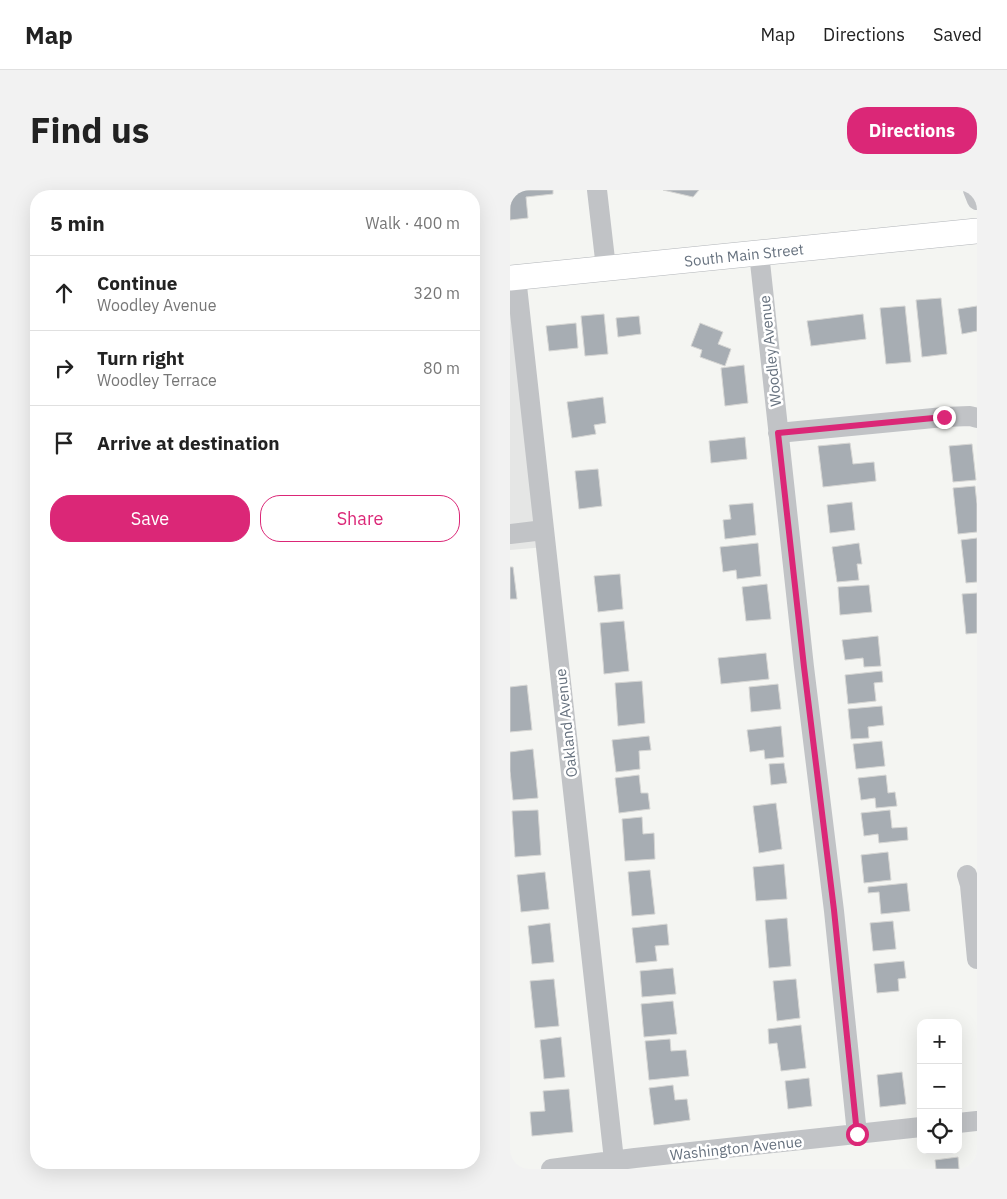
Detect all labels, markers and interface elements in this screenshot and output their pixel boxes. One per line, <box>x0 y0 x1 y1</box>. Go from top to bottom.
text: Map <box>25 19 73 51</box>
text: Map <box>760 23 795 46</box>
text: Directions <box>823 23 905 46</box>
text: Saved <box>933 23 982 46</box>
text: Find us <box>30 107 149 153</box>
button: Directions <box>847 107 977 154</box>
text: 5 min <box>50 209 105 237</box>
text: Walk · 400 m <box>365 213 460 233</box>
street label: South Main Street <box>683 239 805 271</box>
text: Continue <box>97 271 177 295</box>
icon: ahead <box>50 279 78 307</box>
text: 320 m <box>413 283 460 303</box>
street label: Woodley Avenue <box>755 294 785 408</box>
text: Woodley Avenue <box>97 295 216 315</box>
text: Turn right <box>97 346 184 370</box>
icon: right <box>50 354 78 382</box>
text: 80 m <box>423 358 460 378</box>
text: Woodley Terrace <box>97 370 217 390</box>
route end <box>933 406 956 429</box>
icon: arrive <box>50 429 78 457</box>
text: Arrive at destination <box>97 431 280 455</box>
button: Save <box>50 495 250 542</box>
button: Share <box>260 495 460 542</box>
street label: Oakland Avenue <box>551 668 581 778</box>
map controls <box>917 1019 962 1154</box>
button: + <box>917 1019 962 1064</box>
button: − <box>917 1064 962 1109</box>
button: locate <box>917 1109 962 1154</box>
route start <box>846 1123 869 1146</box>
street label: Washington Avenue <box>669 1132 803 1164</box>

